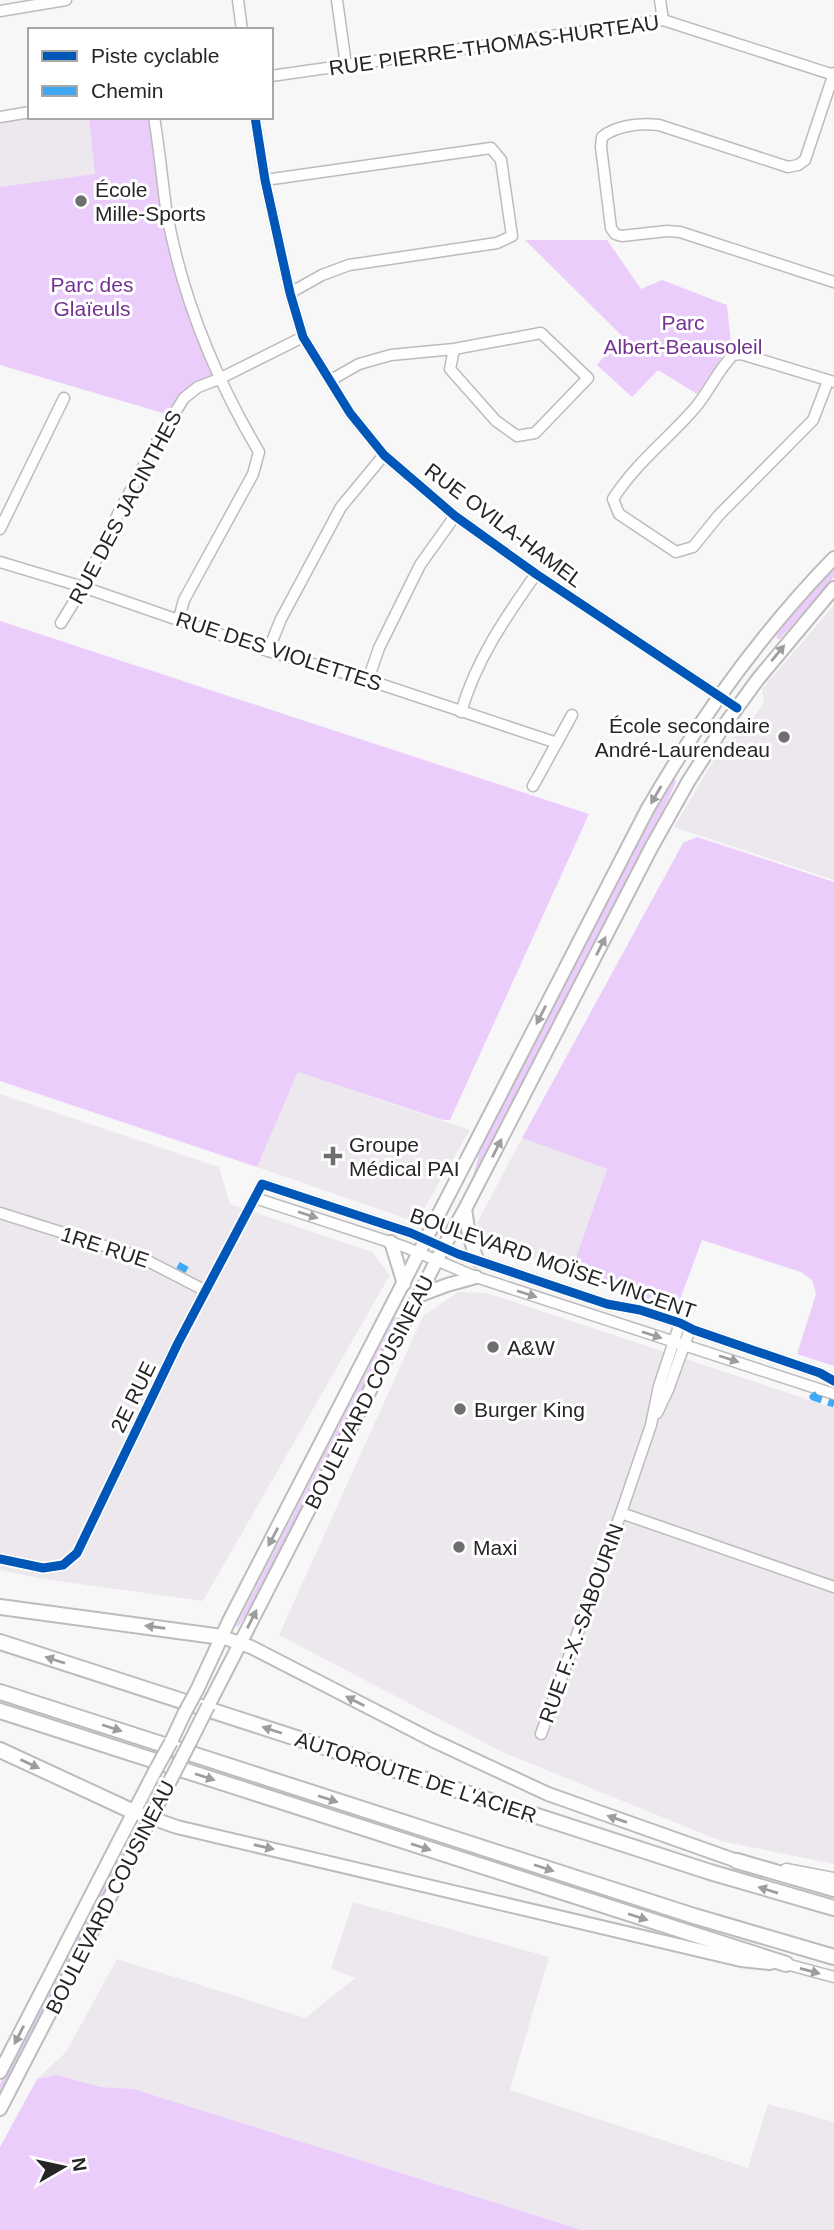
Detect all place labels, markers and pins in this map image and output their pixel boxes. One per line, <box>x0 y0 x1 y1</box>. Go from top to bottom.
place label: École Mille-Sports <box>95 178 206 225</box>
marker: École Mille-Sports <box>73 193 89 209</box>
place label: École secondaire André-Laurendeau <box>595 714 770 761</box>
marker: École secondaire André-Laurendeau <box>776 729 792 745</box>
place label: Groupe Médical PAI <box>349 1133 460 1180</box>
marker: Groupe Médical PAI <box>323 1146 343 1166</box>
place label: A&W <box>507 1336 555 1359</box>
marker: A&W <box>485 1339 501 1355</box>
place label: Burger King <box>474 1398 585 1421</box>
marker: Burger King <box>452 1401 468 1417</box>
place label: Maxi <box>473 1536 517 1559</box>
marker: Maxi <box>451 1539 467 1555</box>

